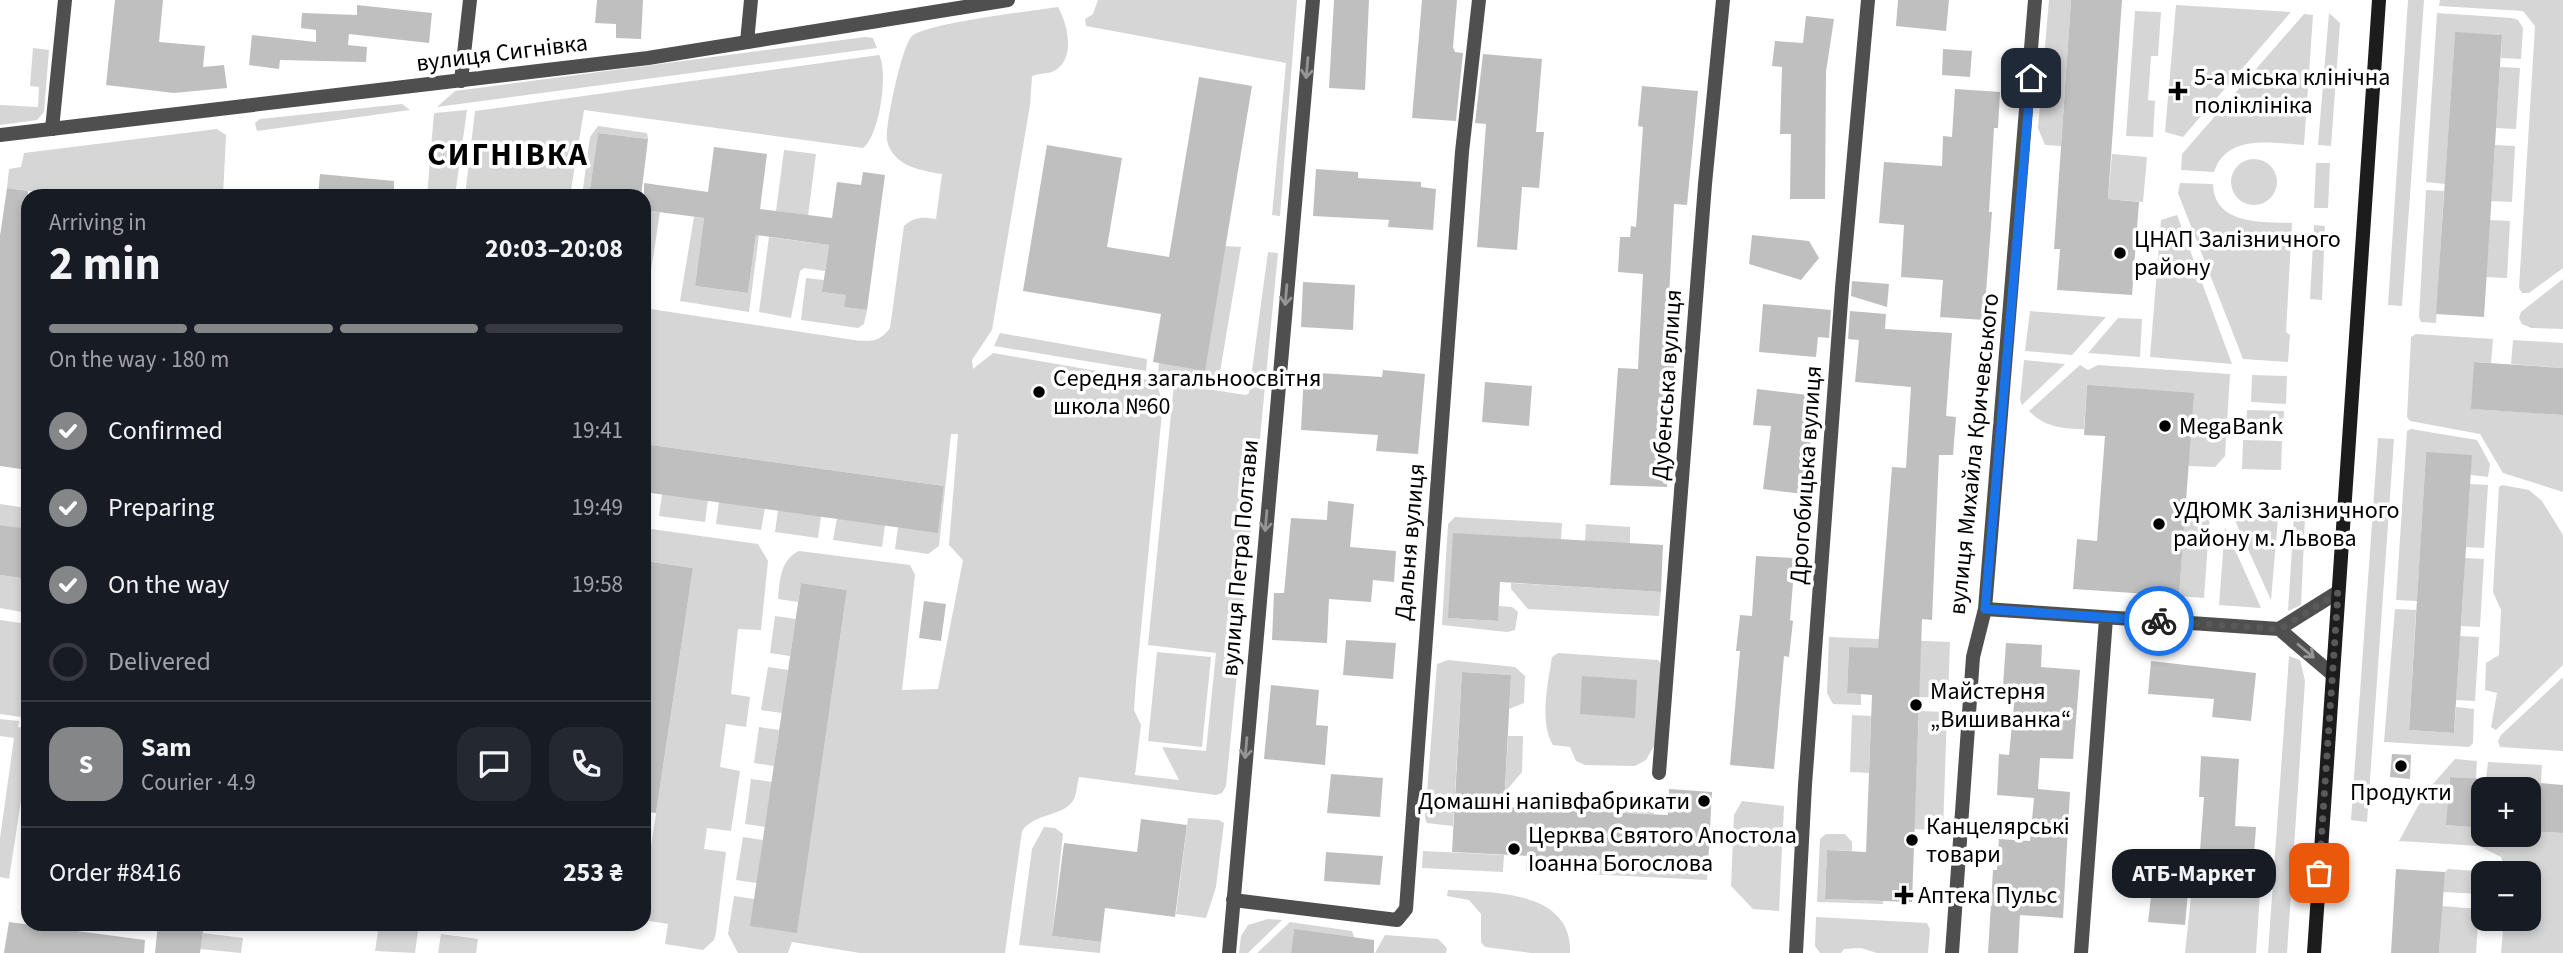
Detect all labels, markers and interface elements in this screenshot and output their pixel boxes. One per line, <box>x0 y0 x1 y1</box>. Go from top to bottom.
street label: вулиця Сигнівка <box>414 25 590 81</box>
pin <box>2001 48 2061 108</box>
one-way arrow <box>1300 56 1313 79</box>
icon: home <box>2012 59 2050 97</box>
place label: 5-а міська клінічна поліклініка <box>2194 60 2390 123</box>
marker: 5-а міська клінічна поліклініка <box>2168 81 2188 101</box>
district label: СИГНІВКА <box>427 132 589 178</box>
text: Arriving in <box>49 206 147 239</box>
place label: ЦНАП Залізничного району <box>2134 222 2341 285</box>
text: 20:03–20:08 <box>485 230 623 267</box>
text: 2 min <box>49 232 161 297</box>
marker: ЦНАП Залізничного району <box>2112 245 2128 261</box>
one-way arrow <box>1280 283 1293 305</box>
street label: Дубенська вулиця <box>1643 288 1691 482</box>
street label: вулиця Михайла Кричевського <box>1940 292 2008 616</box>
text: On the way · 180 m <box>49 343 229 376</box>
place label: Середня загальноосвітня школа №60 <box>1053 361 1321 424</box>
street label: Дрогобицька вулиця <box>1781 364 1831 586</box>
marker: Середня загальноосвітня школа №60 <box>1031 384 1047 400</box>
place label: MegaBank <box>2179 409 2283 444</box>
icon: check <box>49 412 87 450</box>
text: Confirmed <box>108 412 223 449</box>
text: 19:41 <box>572 414 623 447</box>
marker: MegaBank <box>2157 418 2173 434</box>
street label: вулиця Петра Полтави <box>1212 438 1268 678</box>
street label: Дальня вулиця <box>1386 462 1434 622</box>
icon: check <box>49 489 87 527</box>
text: Preparing <box>108 489 214 526</box>
text: 19:49 <box>572 491 623 524</box>
place label: УДЮМК Залізничного району м. Львова <box>2173 493 2400 556</box>
one-way arrow <box>1259 509 1272 532</box>
marker: УДЮМК Залізничного району м. Львова <box>2151 516 2167 532</box>
icon: check <box>49 566 87 604</box>
text: On the way <box>108 566 229 603</box>
text: 19:58 <box>572 568 623 601</box>
courier <box>2124 586 2194 656</box>
icon: bike <box>2140 602 2178 640</box>
text: Delivered <box>108 643 211 680</box>
one-way arrow <box>2297 643 2315 659</box>
place label: Майстерня „Вишиванка“ <box>1930 674 2071 737</box>
marker: Майстерня „Вишиванка“ <box>1908 697 1924 713</box>
button: chat <box>457 727 531 801</box>
button: phone <box>549 727 623 801</box>
text: Sam <box>141 729 191 766</box>
one-way arrow <box>1239 736 1252 759</box>
text: S <box>79 746 93 783</box>
marker: Продукти <box>2393 758 2409 774</box>
text: Courier · 4.9 <box>141 766 256 799</box>
place label: Продукти <box>2350 775 2452 810</box>
map controls <box>2471 777 2541 931</box>
button: + <box>2471 777 2541 847</box>
place label: Домашні напівфабрикати <box>1418 784 1690 819</box>
marker: Домашні напівфабрикати <box>1696 793 1712 809</box>
place label: Канцелярські товари <box>1926 809 2070 872</box>
place label: Церква Святого Апостола Іоанна Богослова <box>1528 818 1797 881</box>
marker: Канцелярські товари <box>1904 832 1920 848</box>
marker: Церква Святого Апостола Іоанна Богослова <box>1506 841 1522 857</box>
pin <box>2289 843 2349 903</box>
callout: АТБ-Маркет <box>2112 848 2277 898</box>
text: Order #8416 <box>49 854 181 891</box>
text: 253 ₴ <box>563 854 623 891</box>
icon: bag <box>2300 854 2338 892</box>
text: АТБ-Маркет <box>2132 857 2256 890</box>
button: − <box>2471 861 2541 931</box>
place label: Аптека Пульс <box>1918 878 2058 913</box>
marker: Аптека Пульс <box>1896 887 1912 903</box>

